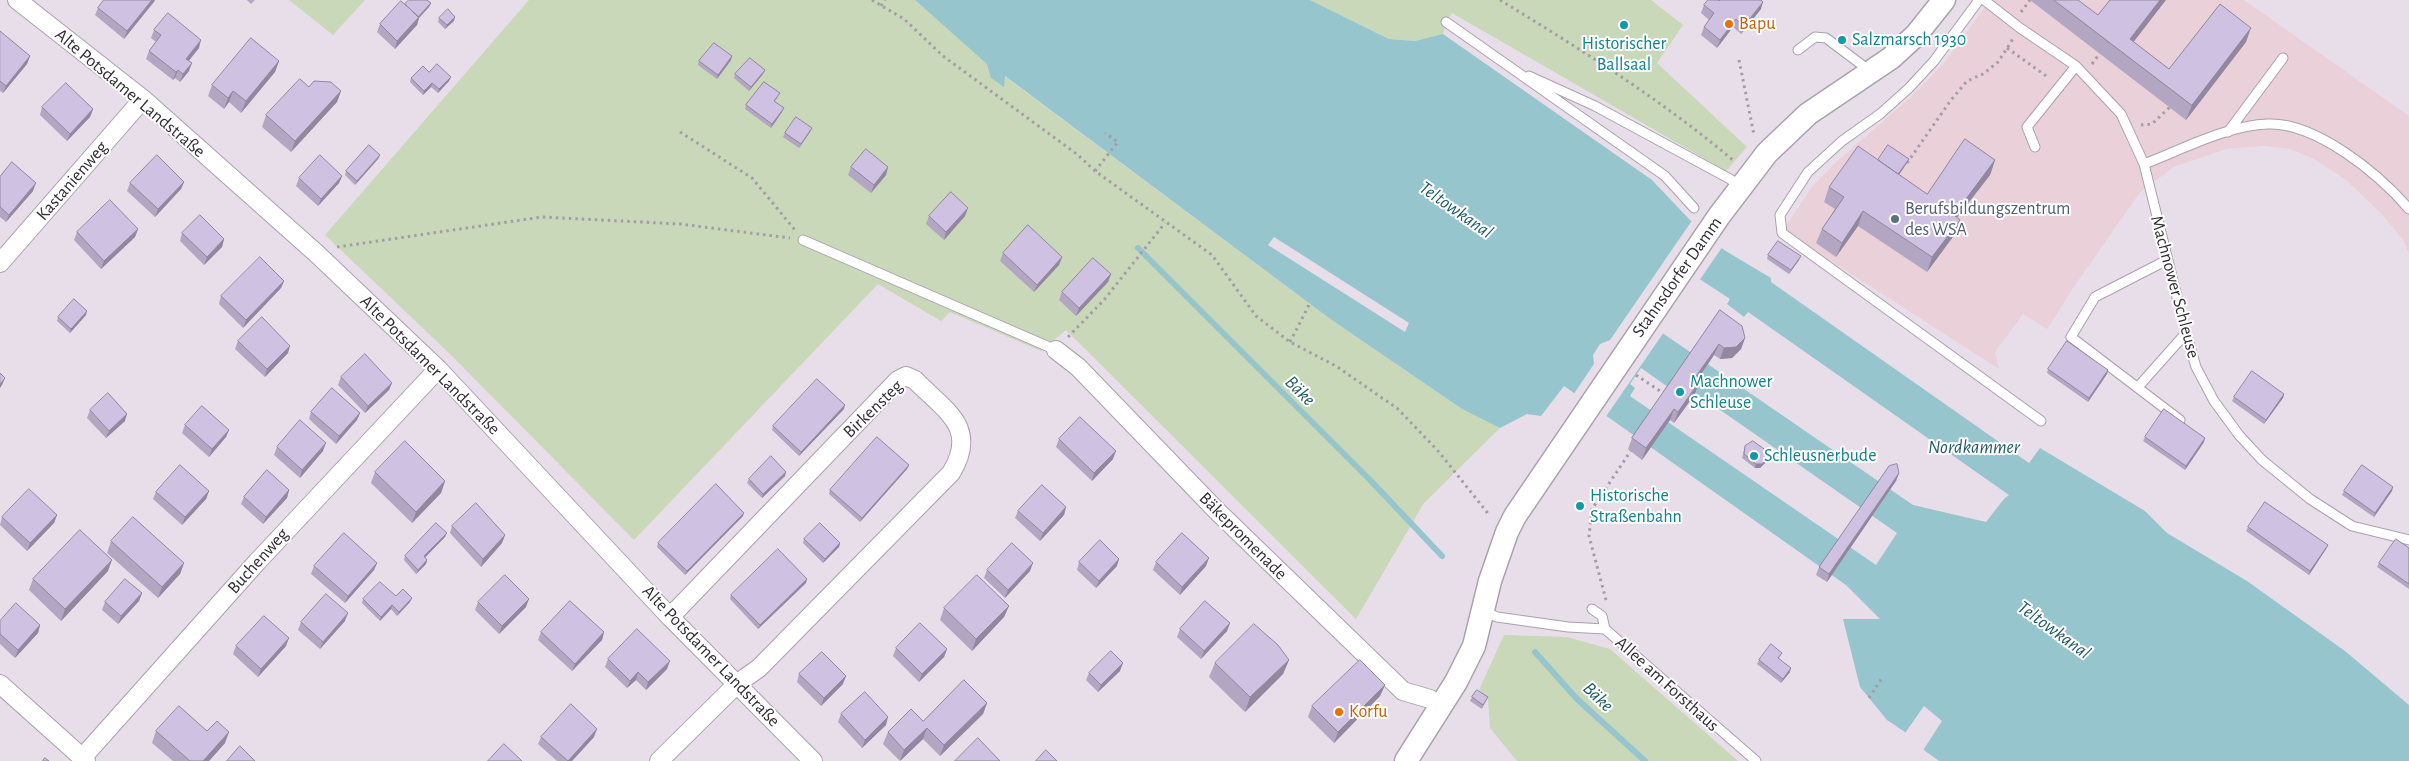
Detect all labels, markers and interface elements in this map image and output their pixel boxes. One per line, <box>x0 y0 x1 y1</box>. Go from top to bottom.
place label: Bapu <box>1739 13 1775 35</box>
marker: Bapu <box>1723 18 1735 30</box>
marker: Historischer Ballsaal <box>1618 19 1630 31</box>
street label: Alte Potsdamer Landstraße <box>51 24 209 162</box>
place label: Salzmarsch 1930 <box>1852 29 1966 51</box>
place label: Historischer Ballsaal <box>1582 33 1666 76</box>
marker: Salzmarsch 1930 <box>1836 34 1848 46</box>
street label: Kastanienweg <box>32 137 112 225</box>
water label: Teltowkanal <box>1415 176 1497 244</box>
place label: Berufsbildungszentrum des WSA <box>1905 198 2071 240</box>
street label: Stahnsdorfer Damm <box>1627 213 1727 341</box>
marker: Berufsbildungszentrum des WSA <box>1889 213 1901 225</box>
street label: Machnower Schleuse <box>2146 213 2204 361</box>
street label: Alte Potsdamer Landstraße <box>355 290 505 440</box>
water label: Bäke <box>1280 371 1320 411</box>
place label: Machnower Schleuse <box>1690 371 1772 414</box>
street label: Birkensteg <box>839 375 907 443</box>
marker: Machnower Schleuse <box>1674 386 1686 398</box>
water label: Nordkammer <box>1928 436 2020 458</box>
place label: Schleusnerbude <box>1764 445 1876 467</box>
marker: Schleusnerbude <box>1748 450 1760 462</box>
place label: Historische Straßenbahn <box>1590 485 1682 528</box>
street label: Bäkepromenade <box>1195 488 1291 584</box>
marker: Historische Straßenbahn <box>1574 500 1586 512</box>
street label: Buchenweg <box>223 524 293 598</box>
street label: Alte Potsdamer Landstraße <box>637 580 785 732</box>
water label: Teltowkanal <box>2013 596 2095 664</box>
street label: Allee am Forsthaus <box>1611 632 1723 736</box>
water label: Bäke <box>1578 677 1618 717</box>
place label: Korfu <box>1349 701 1388 723</box>
marker: Korfu <box>1333 706 1345 718</box>

